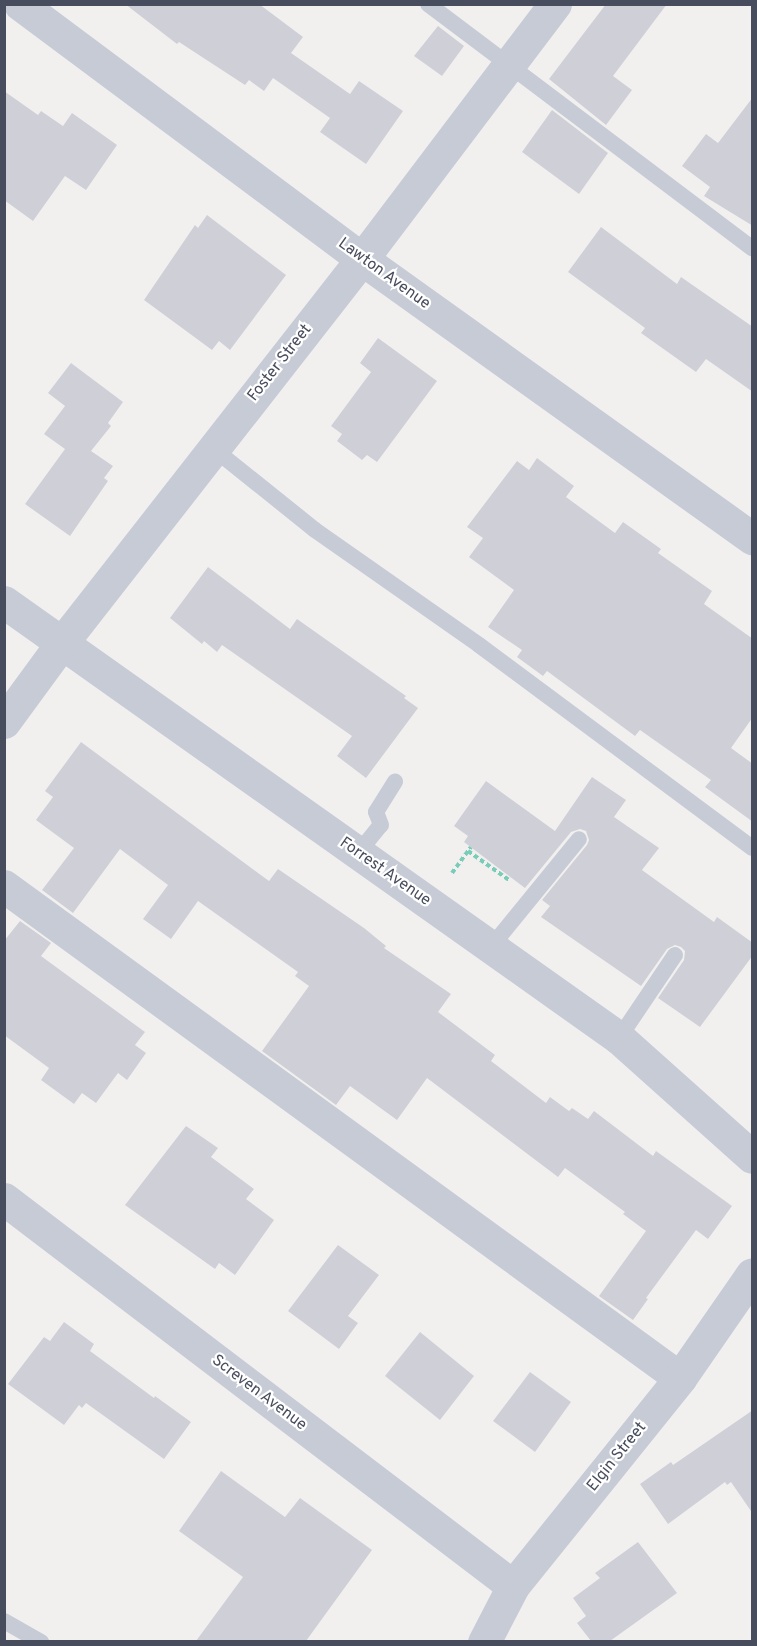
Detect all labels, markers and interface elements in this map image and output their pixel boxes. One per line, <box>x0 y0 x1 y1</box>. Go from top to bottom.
street label: Lawton Avenue <box>334 234 434 314</box>
street label: Foster Street <box>244 321 316 405</box>
street label: Forrest Avenue <box>335 833 435 911</box>
street label: Screven Avenue <box>207 1351 311 1435</box>
street label: Elgin Street <box>583 1418 651 1496</box>

